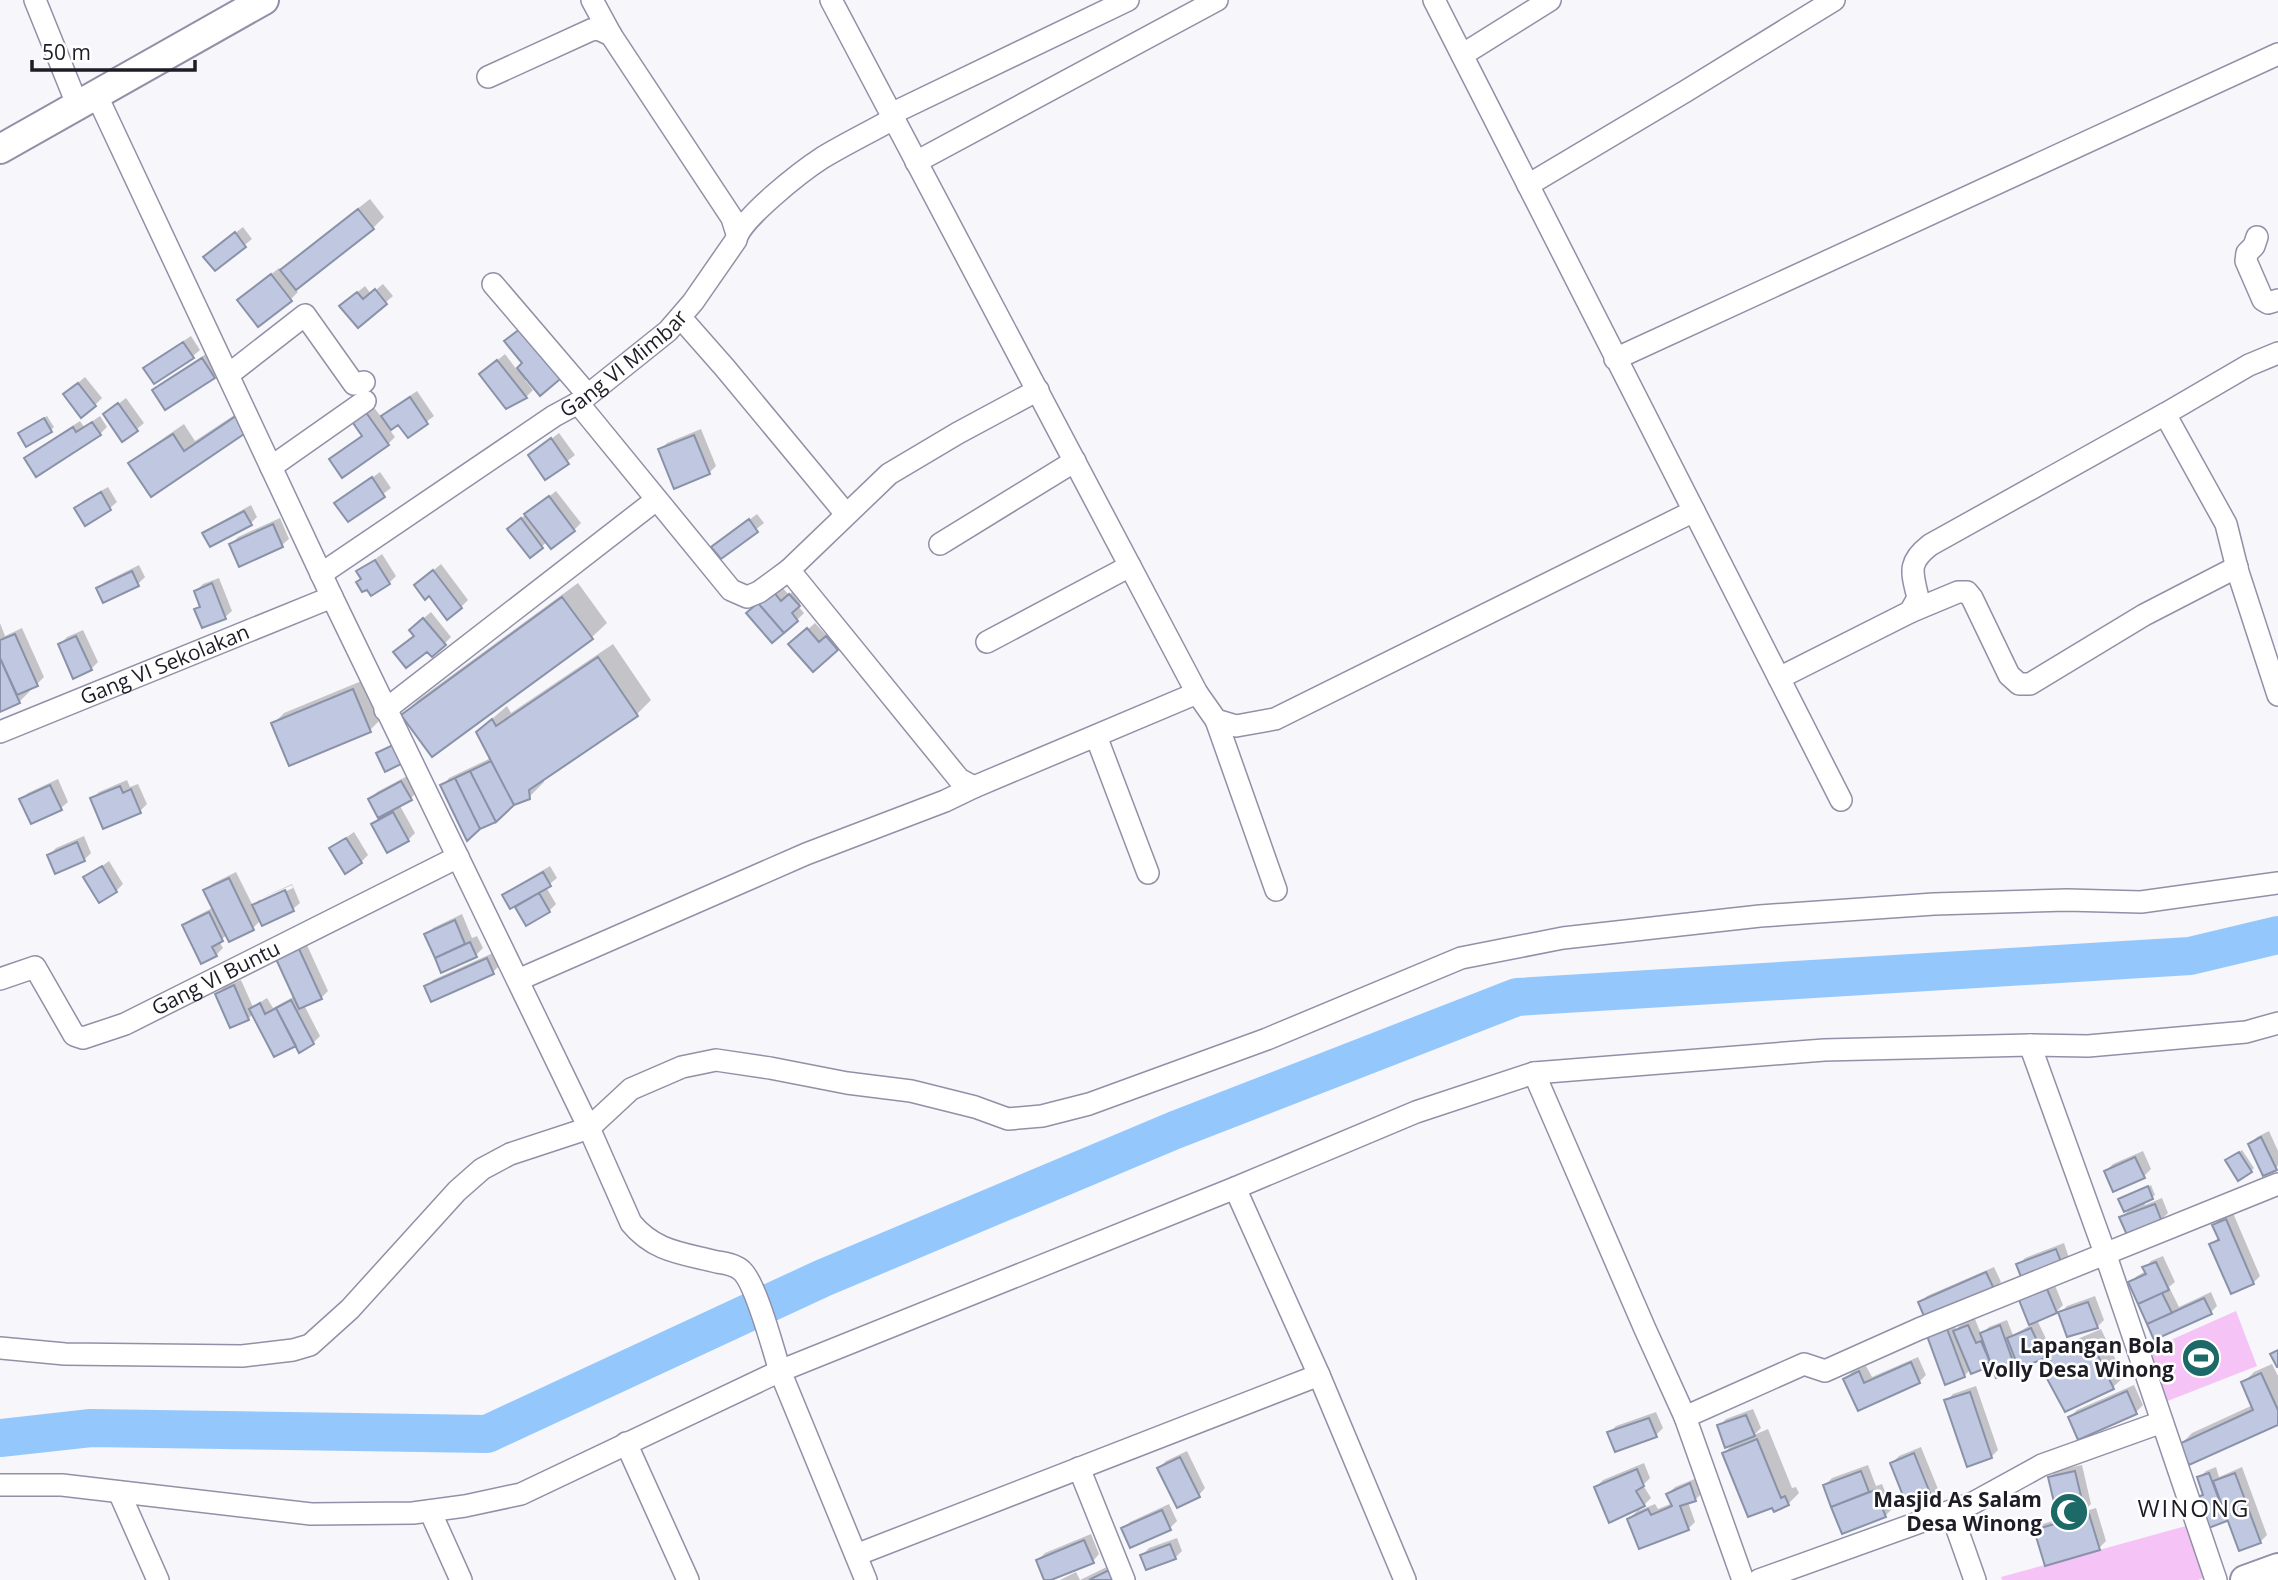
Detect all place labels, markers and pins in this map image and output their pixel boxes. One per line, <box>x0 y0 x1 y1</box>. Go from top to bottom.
place label: Lapangan Bola Volly Desa Winong <box>1981 1331 2174 1383</box>
sports icon: Lapangan Bola Volly Desa Winong <box>2180 1337 2222 1379</box>
place label: Masjid As Salam Desa Winong <box>1873 1485 2042 1537</box>
mosque icon: Masjid As Salam Desa Winong <box>2048 1491 2090 1533</box>

